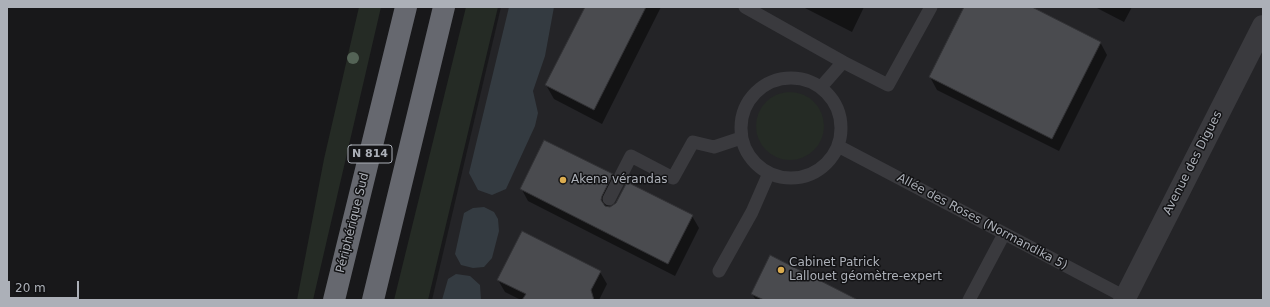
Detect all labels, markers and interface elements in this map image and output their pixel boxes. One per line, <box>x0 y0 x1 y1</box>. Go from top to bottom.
street label: Avenue des Digues <box>1161 109 1225 217</box>
road number: N 814 <box>348 145 392 163</box>
street label: Périphérique Sud <box>334 171 372 275</box>
street label: Allée des Roses (Normandika 5) <box>894 171 1070 273</box>
place label: Akena vérandas <box>571 173 667 187</box>
marker: Akena vérandas <box>558 175 568 185</box>
place label: Cabinet Patrick Lallouet géomètre-expert <box>789 256 942 284</box>
marker: Cabinet Patrick Lallouet géomètre-expert <box>776 265 786 275</box>
scale bar <box>10 273 81 299</box>
text: 20 m <box>15 281 46 295</box>

